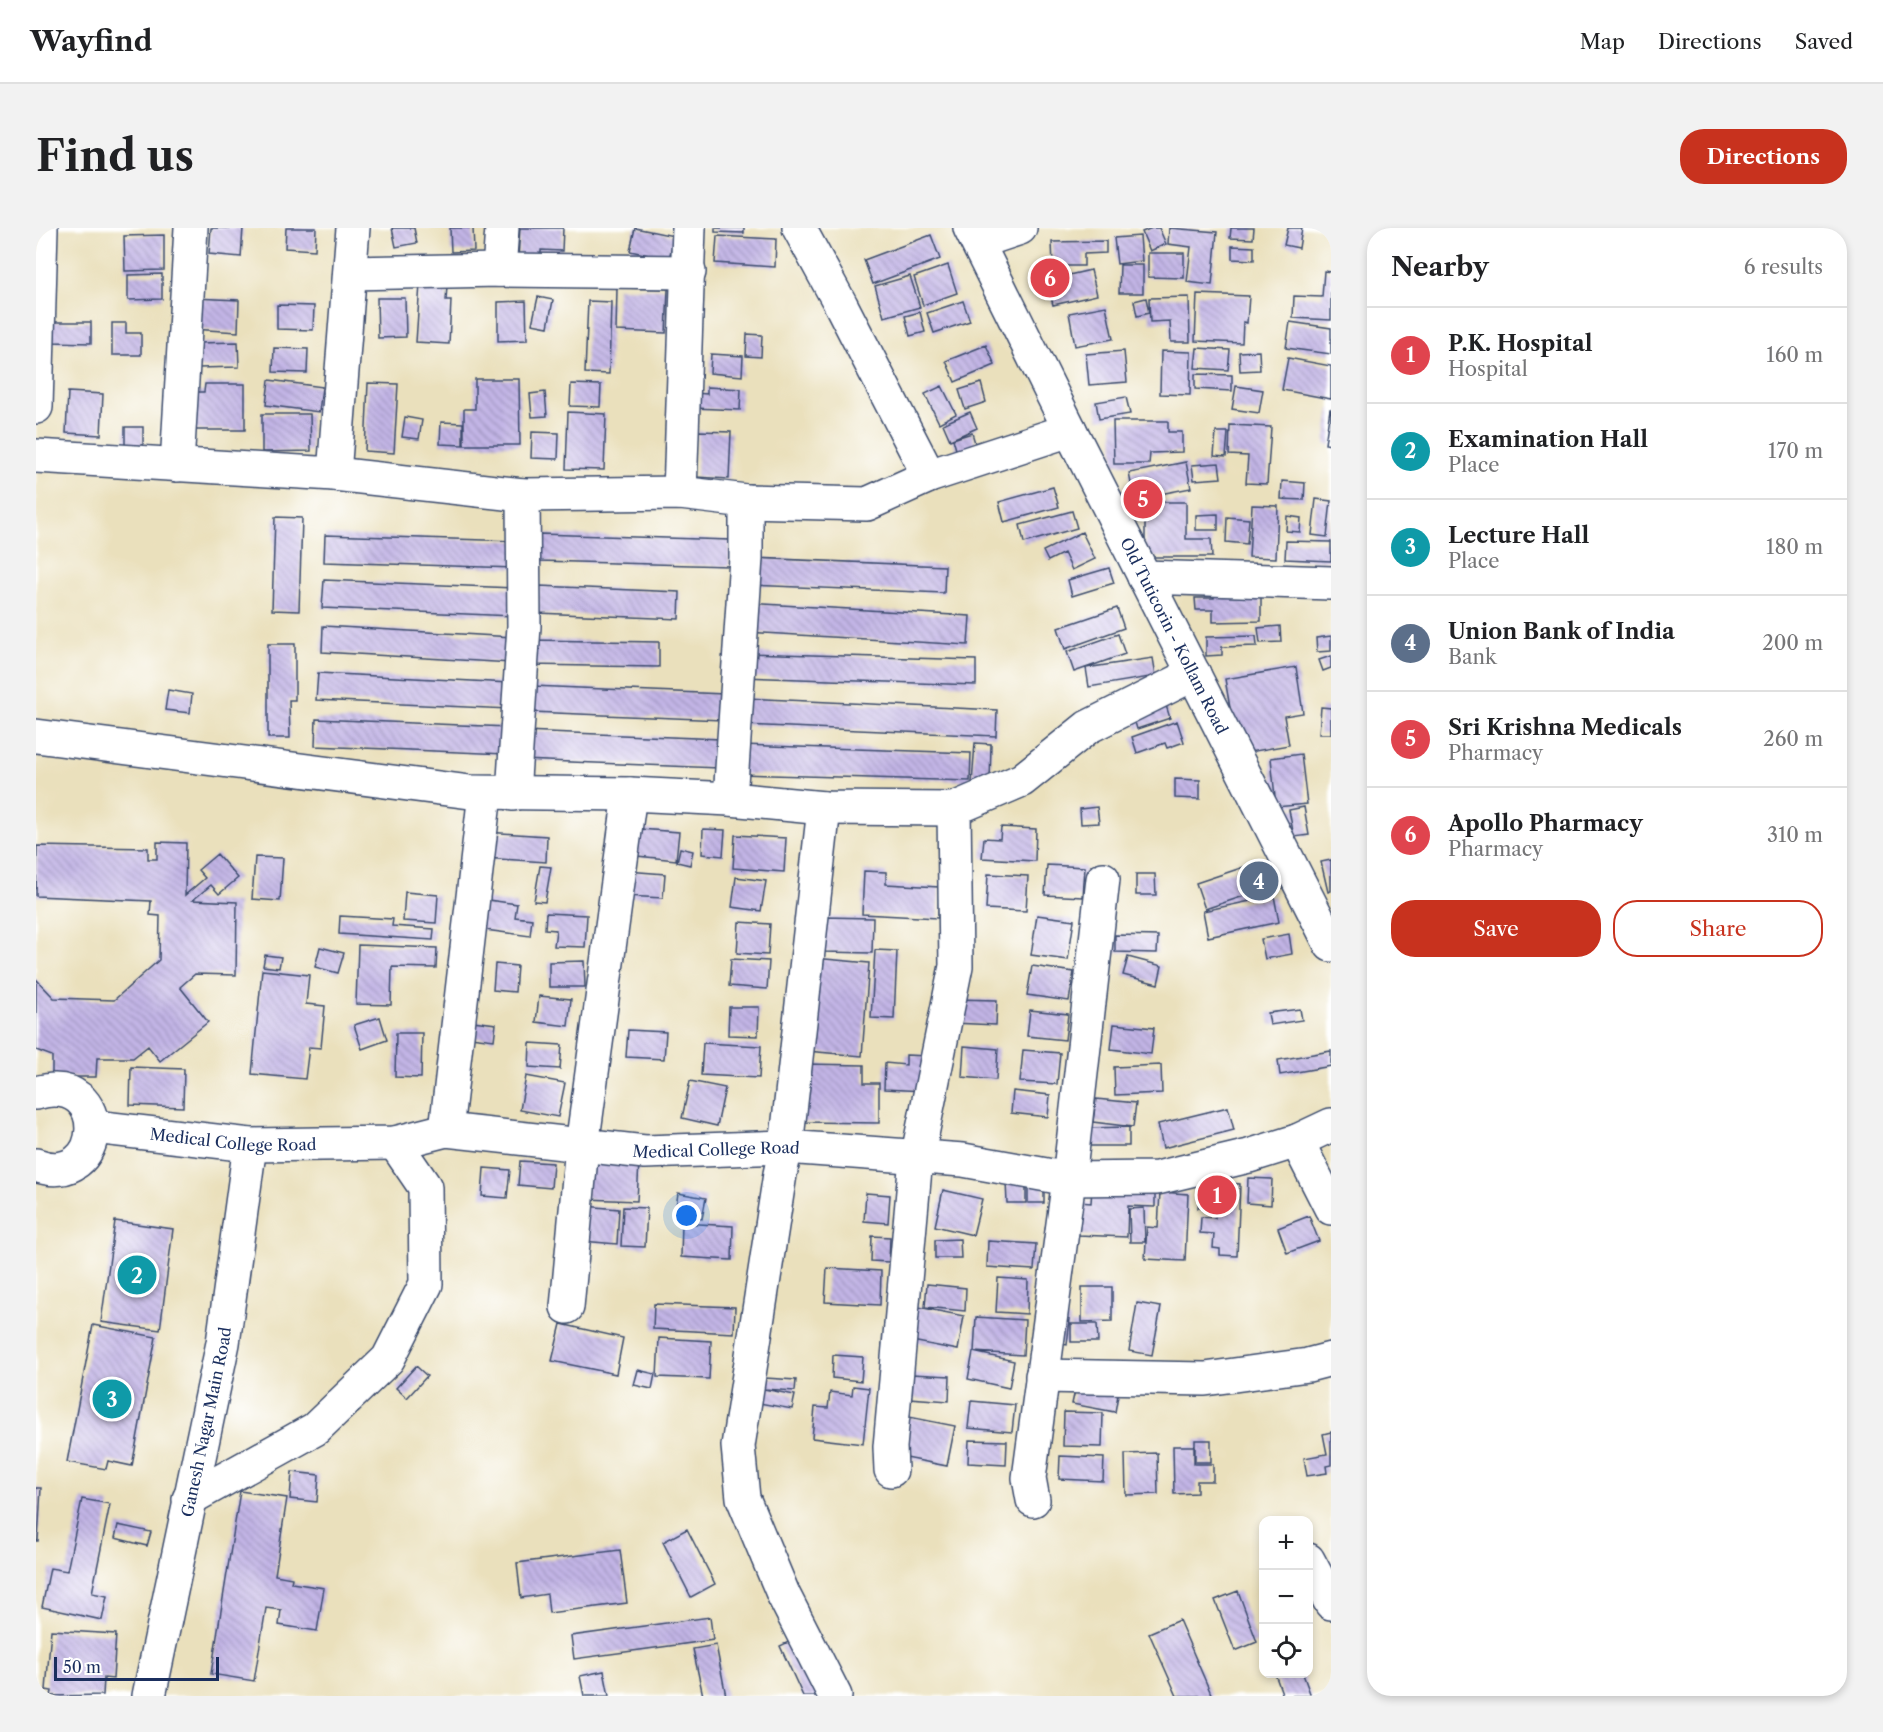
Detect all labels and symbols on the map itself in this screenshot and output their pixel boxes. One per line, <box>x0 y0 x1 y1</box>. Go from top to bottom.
pin: 6 <box>1030 256 1070 300</box>
pin: 5 <box>1124 476 1162 522</box>
street label: Old Tuticorin - Kollam Road <box>1116 534 1232 737</box>
pin: 4 <box>1240 858 1278 904</box>
street label: Medical College Road <box>149 1124 317 1155</box>
street label: Medical College Road <box>632 1137 801 1162</box>
pin: 1 <box>1198 1172 1236 1218</box>
your location <box>672 1201 701 1230</box>
pin: 2 <box>118 1252 156 1298</box>
street label: Ganesh Nagar Main Road <box>177 1325 235 1519</box>
pin: 3 <box>92 1376 132 1422</box>
scale bar <box>54 1654 219 1682</box>

